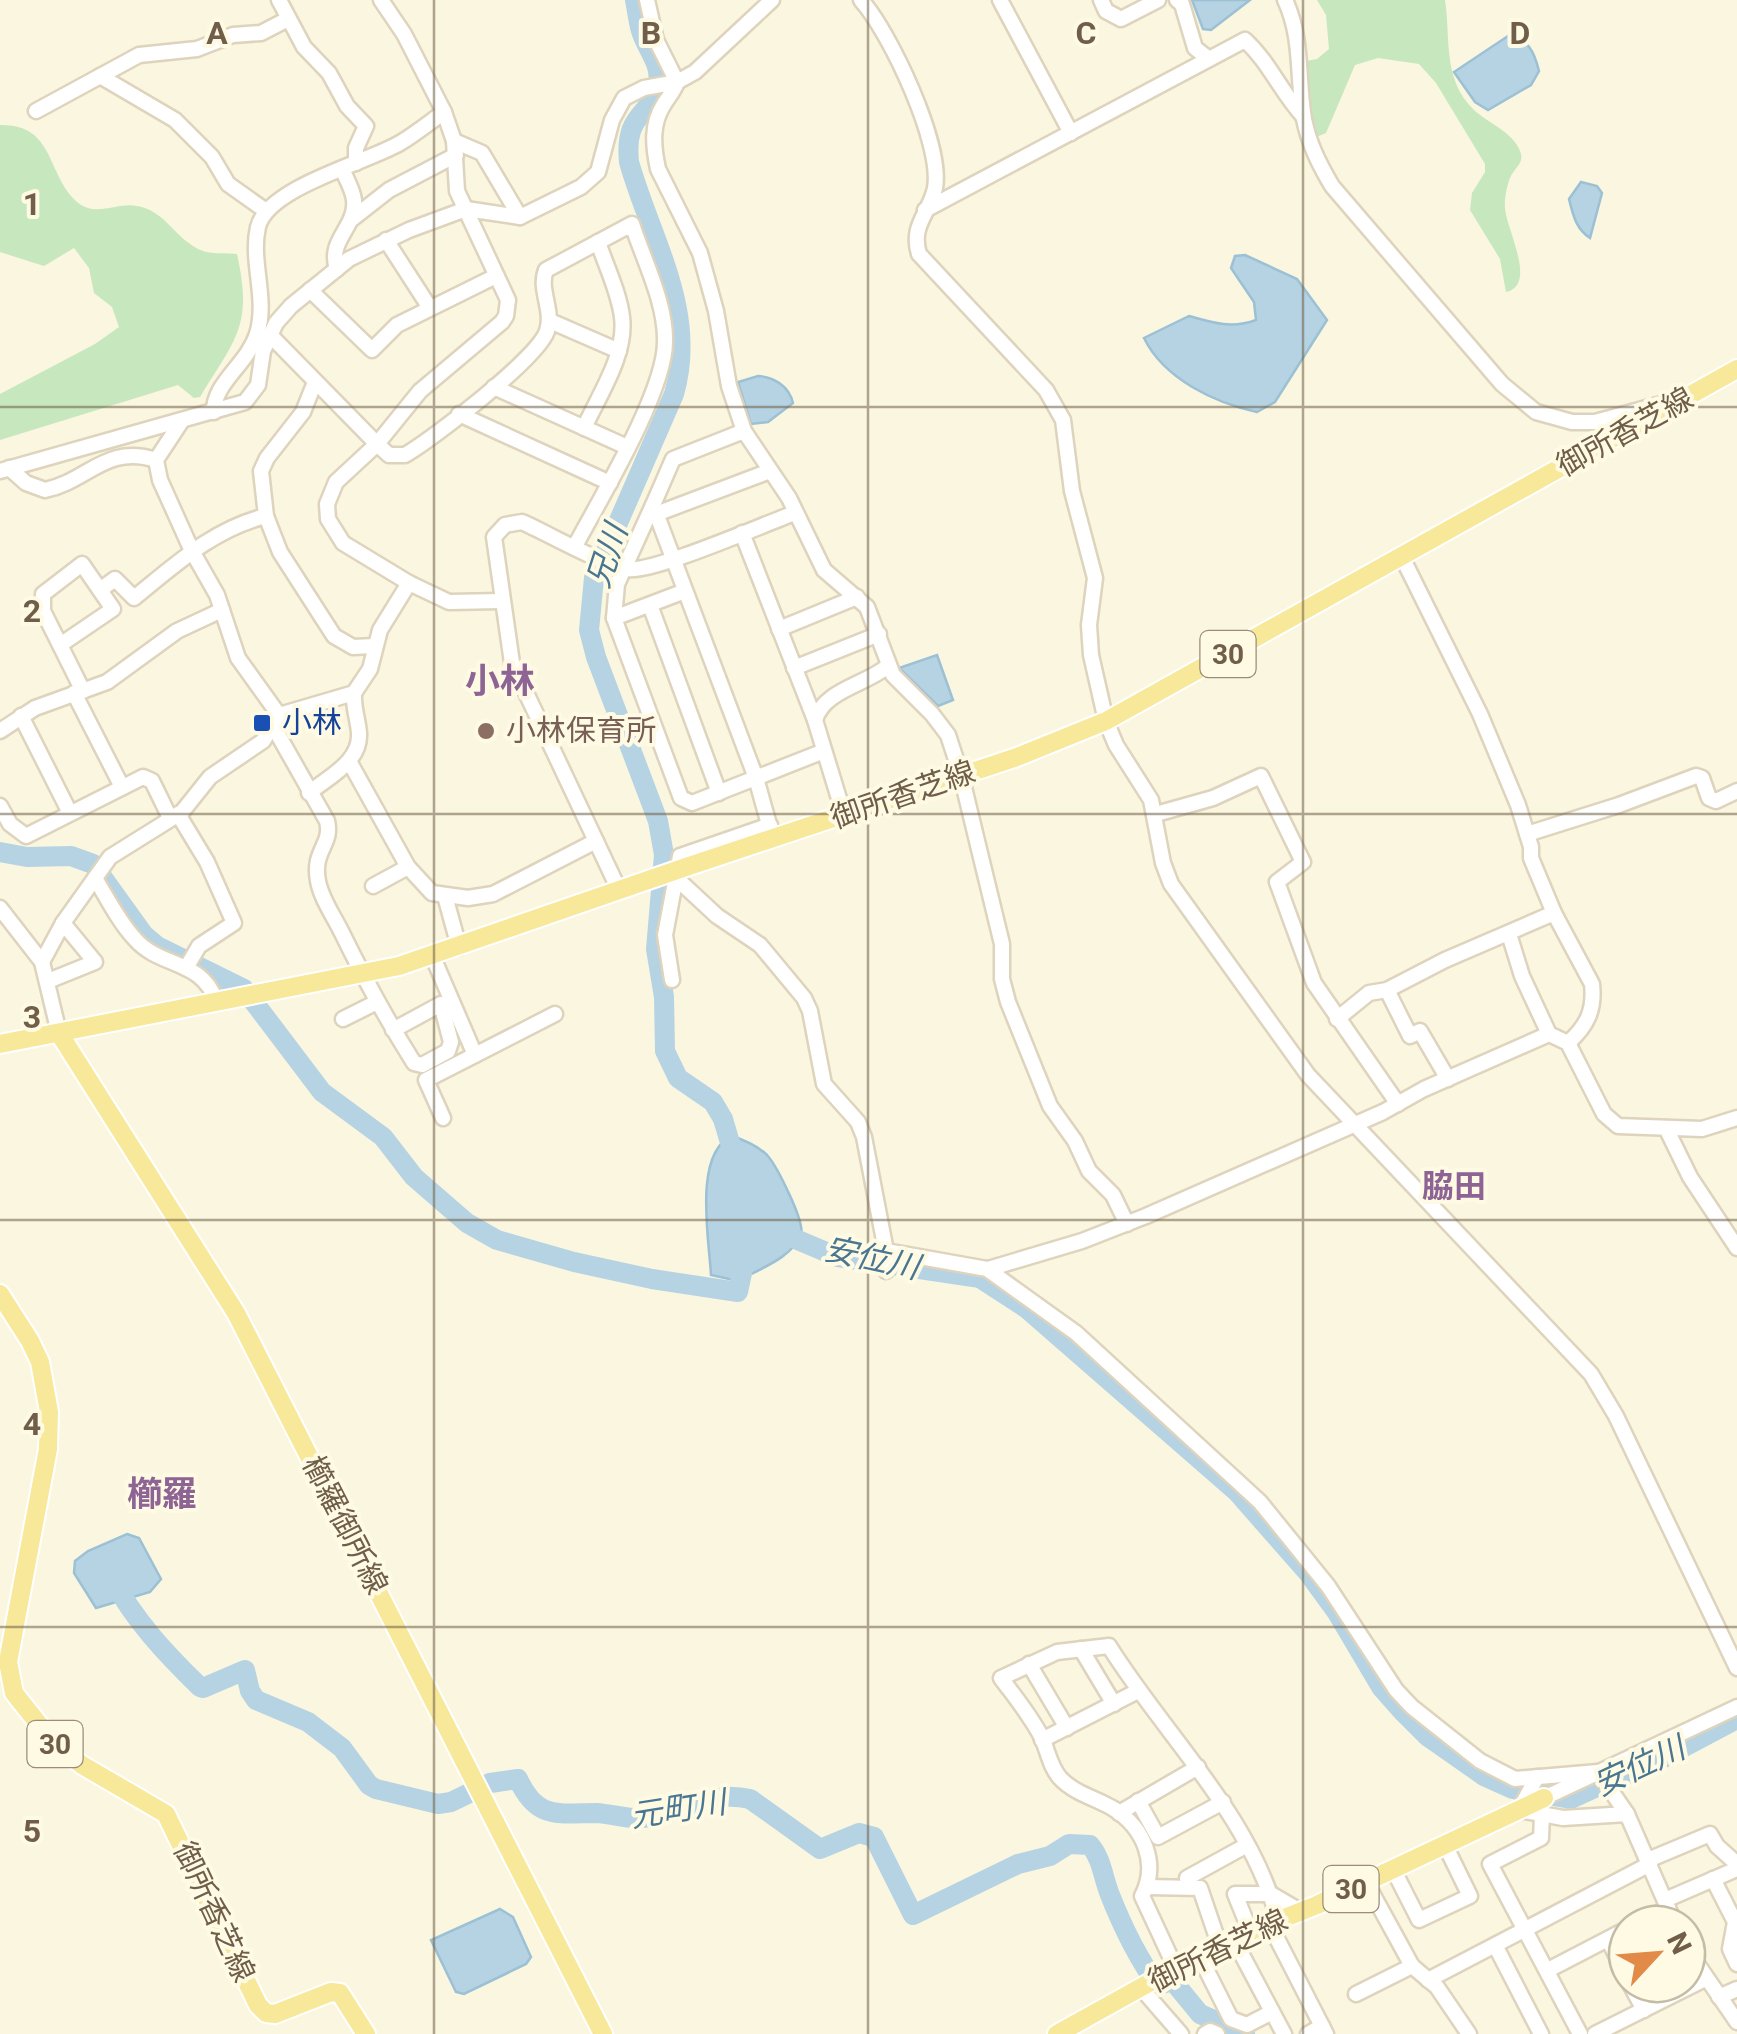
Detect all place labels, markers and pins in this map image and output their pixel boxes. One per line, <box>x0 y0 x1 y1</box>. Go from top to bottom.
place label: 小林 <box>282 705 342 740</box>
marker: 小林 <box>251 712 273 734</box>
place label: 小林保育所 <box>506 713 656 748</box>
marker: 小林保育所 <box>475 720 497 742</box>

